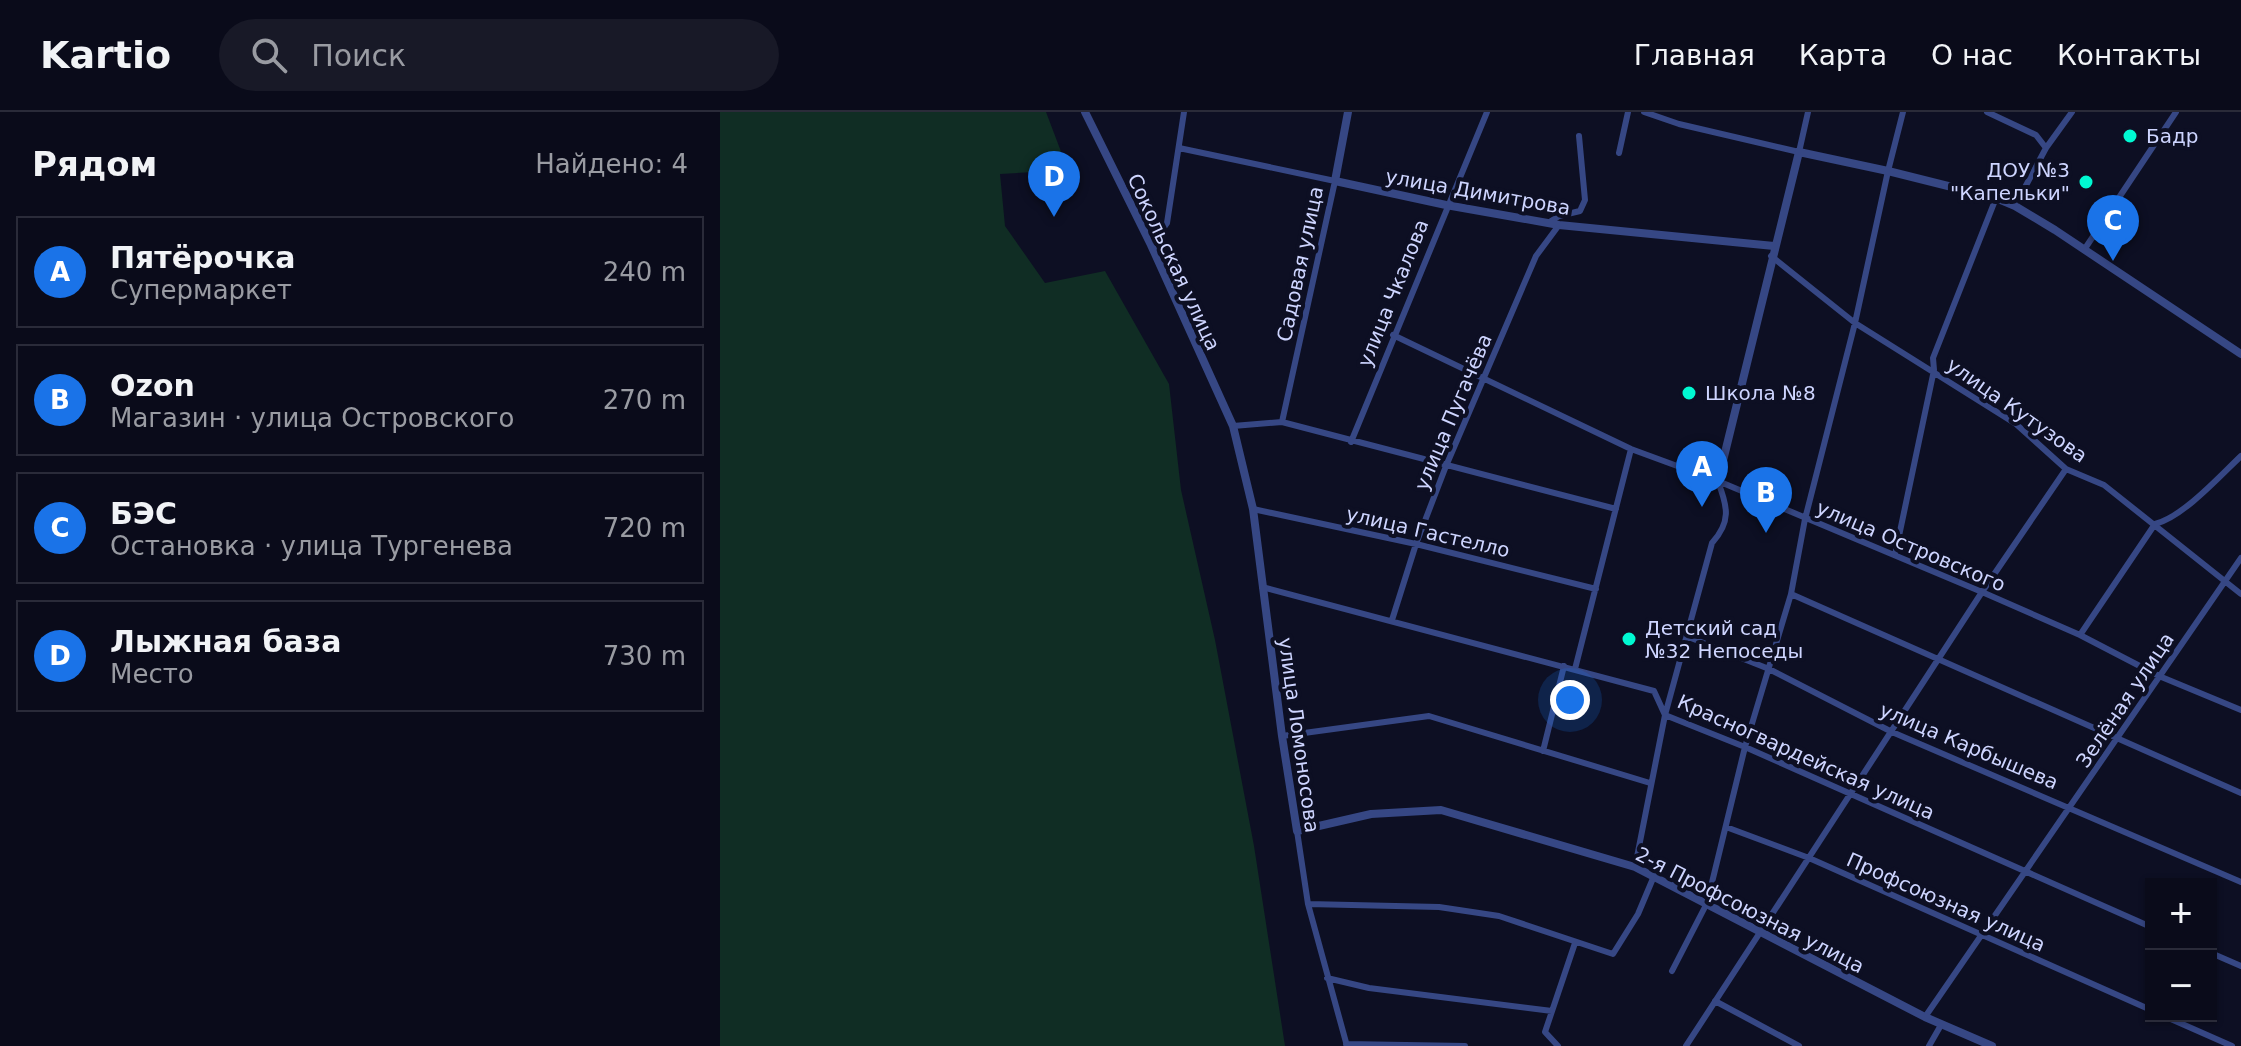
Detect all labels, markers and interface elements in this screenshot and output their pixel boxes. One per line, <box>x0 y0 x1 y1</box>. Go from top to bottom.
search box <box>219 19 779 91</box>
text: Kartio <box>40 33 171 77</box>
icon: search <box>247 33 291 77</box>
text: Поиск <box>311 38 406 73</box>
text: Главная <box>1634 39 1755 72</box>
text: Карта <box>1799 39 1887 72</box>
text: О нас <box>1931 39 2013 72</box>
text: Контакты <box>2057 39 2201 72</box>
place label: Бадр <box>2146 124 2199 148</box>
marker: Бадр <box>2121 127 2139 145</box>
text: Рядом <box>32 144 157 184</box>
text: Найдено: 4 <box>535 149 688 179</box>
pin: D <box>1028 151 1080 217</box>
place label: ДОУ №3 "Капельки" <box>1950 158 2070 205</box>
street label: улица Димитрова <box>1384 164 1572 220</box>
street label: Сокольская улица <box>1122 170 1226 354</box>
marker: ДОУ №3 "Капельки" <box>2077 173 2095 191</box>
street label: Садовая улица <box>1272 184 1328 344</box>
pin: C <box>2087 195 2139 261</box>
street label: улица Чкалова <box>1352 216 1434 370</box>
text: Пятёрочка <box>110 240 295 275</box>
text: A <box>50 257 70 287</box>
text: 240 m <box>603 257 686 287</box>
text: Супермаркет <box>110 275 292 305</box>
street label: улица Пугачёва <box>1409 330 1497 494</box>
street label: улица Кутузова <box>1942 352 2092 468</box>
text: Ozon <box>110 368 195 403</box>
place label: Школа №8 <box>1705 381 1816 405</box>
marker: Школа №8 <box>1680 384 1698 402</box>
text: B <box>50 385 70 415</box>
text: 270 m <box>603 385 686 415</box>
text: Магазин · улица Островского <box>110 403 514 433</box>
pin: A <box>1676 441 1728 507</box>
pin: B <box>1740 467 1792 533</box>
street label: улица Островского <box>1813 495 2009 597</box>
text: БЭС <box>110 496 177 531</box>
street label: улица Гастелло <box>1344 502 1512 562</box>
text: C <box>50 513 70 543</box>
text: 720 m <box>603 513 686 543</box>
text: Остановка · улица Тургенева <box>110 531 513 561</box>
place label: Детский сад №32 Непоседы <box>1645 616 1803 663</box>
text: Лыжная база <box>110 624 341 659</box>
street label: Зелёная улица <box>2071 628 2179 772</box>
marker: Детский сад №32 Непоседы <box>1620 630 1638 648</box>
street label: улица Ломоносова <box>1273 636 1325 834</box>
text: D <box>49 641 71 671</box>
text: 730 m <box>603 641 686 671</box>
text: Место <box>110 659 194 689</box>
your location <box>1550 680 1590 720</box>
street label: Красногвардейская улица <box>1674 689 1938 825</box>
street label: улица Карбышева <box>1876 697 2062 795</box>
street label: 2-я Профсоюзная улица <box>1632 842 1868 978</box>
street label: Профсоюзная улица <box>1843 847 2049 957</box>
map controls <box>2145 878 2217 1022</box>
button: + <box>2145 878 2217 950</box>
button: − <box>2145 950 2217 1022</box>

